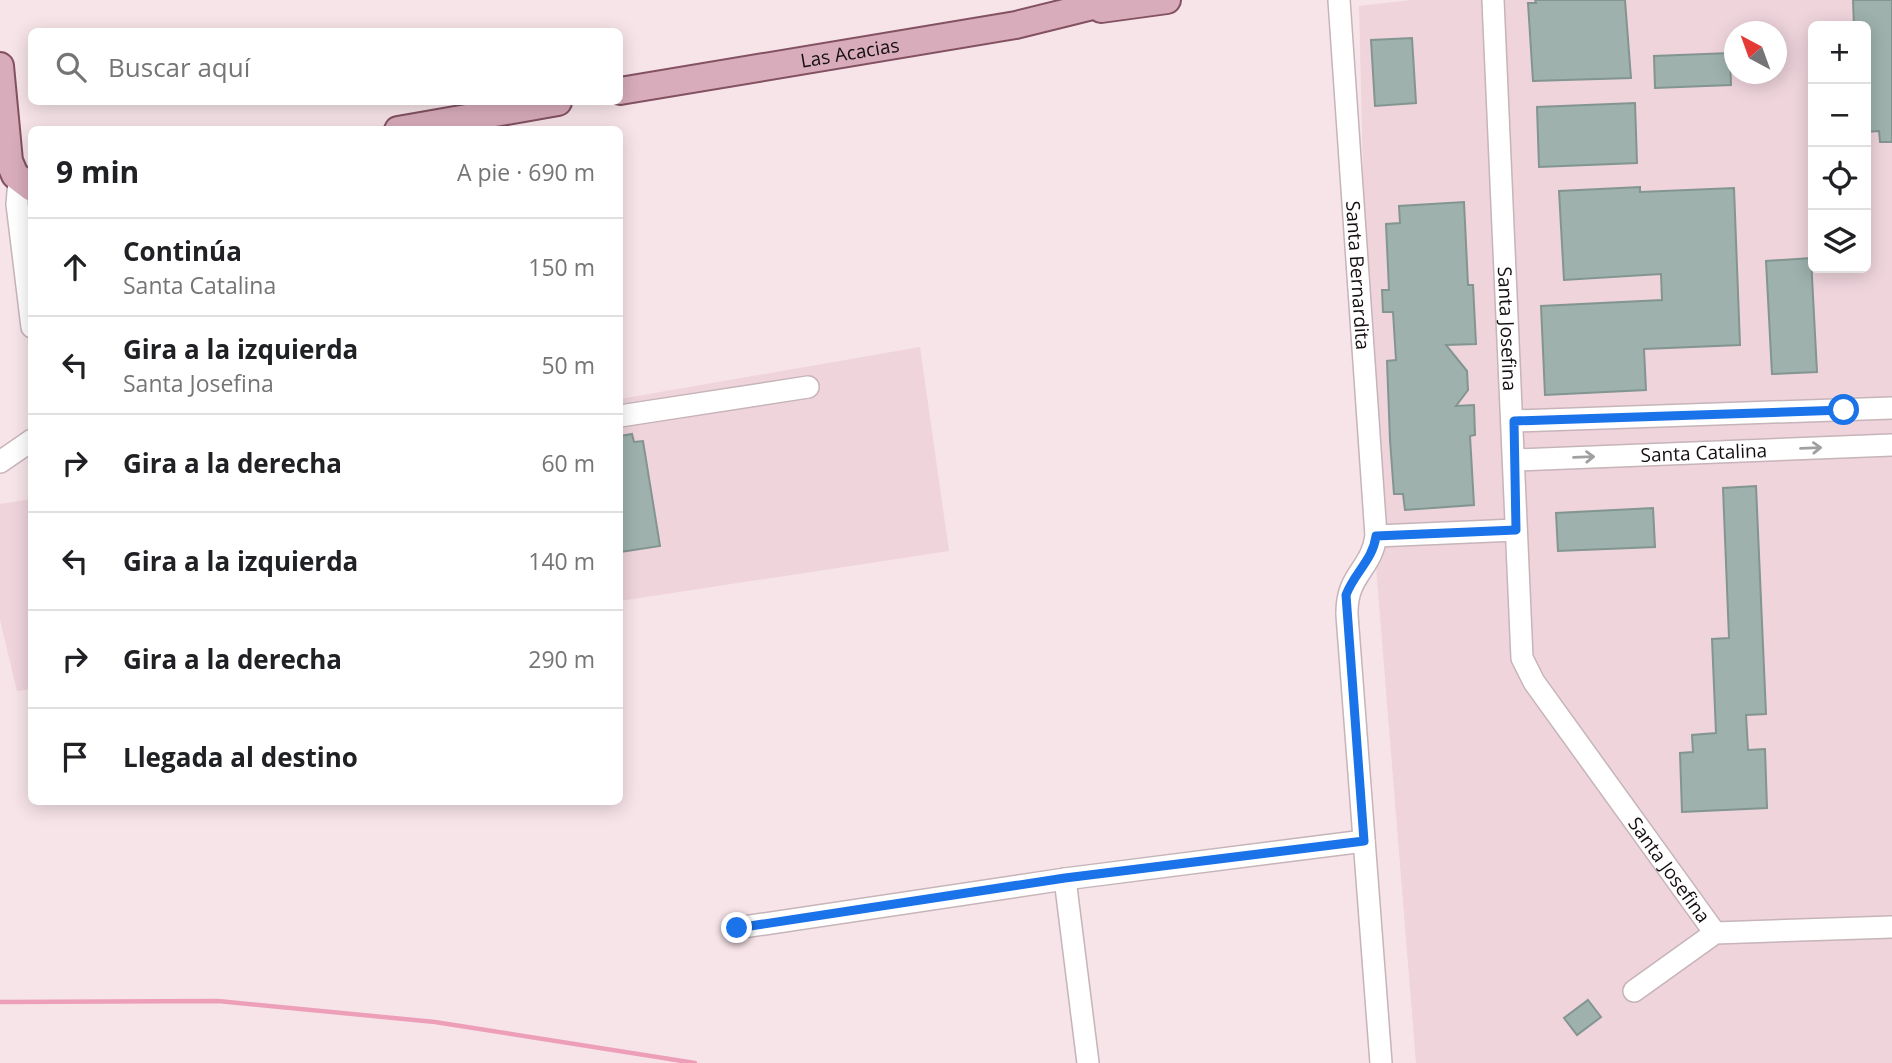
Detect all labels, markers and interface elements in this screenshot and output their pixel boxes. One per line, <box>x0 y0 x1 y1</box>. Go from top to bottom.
north arrow <box>1724 21 1787 84</box>
map controls <box>1808 21 1871 273</box>
button: + <box>1808 21 1871 84</box>
search box <box>28 28 623 105</box>
street label: Las Acacias <box>799 32 901 74</box>
icon: search <box>52 48 90 86</box>
text: Buscar aquí <box>108 49 250 85</box>
button: − <box>1808 84 1871 147</box>
button: locate <box>1808 147 1871 210</box>
text: 9 min <box>56 151 139 192</box>
text: A pie · 690 m <box>457 156 595 188</box>
street label: Santa Bernardita <box>1340 200 1376 351</box>
button: layers <box>1808 210 1871 273</box>
text: Continúa <box>123 233 242 269</box>
icon: ahead <box>56 248 94 286</box>
text: 150 m <box>528 251 595 283</box>
street label: Santa Josefina <box>1492 266 1523 392</box>
text: Santa Catalina <box>123 269 276 301</box>
text: Gira a la izquierda <box>123 331 358 367</box>
icon: left <box>56 346 94 384</box>
text: 50 m <box>541 349 595 381</box>
text: Santa Josefina <box>123 367 274 399</box>
route start <box>1828 394 1859 425</box>
street label: Santa Catalina <box>1640 437 1768 468</box>
one-way arrow <box>1799 442 1822 455</box>
icon: right <box>56 444 94 482</box>
text: Gira a la derecha <box>123 445 342 481</box>
text: 60 m <box>541 447 595 479</box>
one-way arrow <box>1572 450 1595 463</box>
icon: left <box>56 542 94 580</box>
text: Gira a la izquierda <box>123 543 358 579</box>
text: 140 m <box>528 545 595 577</box>
icon: right <box>56 640 94 678</box>
text: Gira a la derecha <box>123 641 342 677</box>
text: 290 m <box>528 643 595 675</box>
icon: arrive <box>56 738 94 776</box>
text: Llegada al destino <box>123 739 358 775</box>
street label: Santa Josefina <box>1622 812 1716 928</box>
route end <box>721 912 752 943</box>

